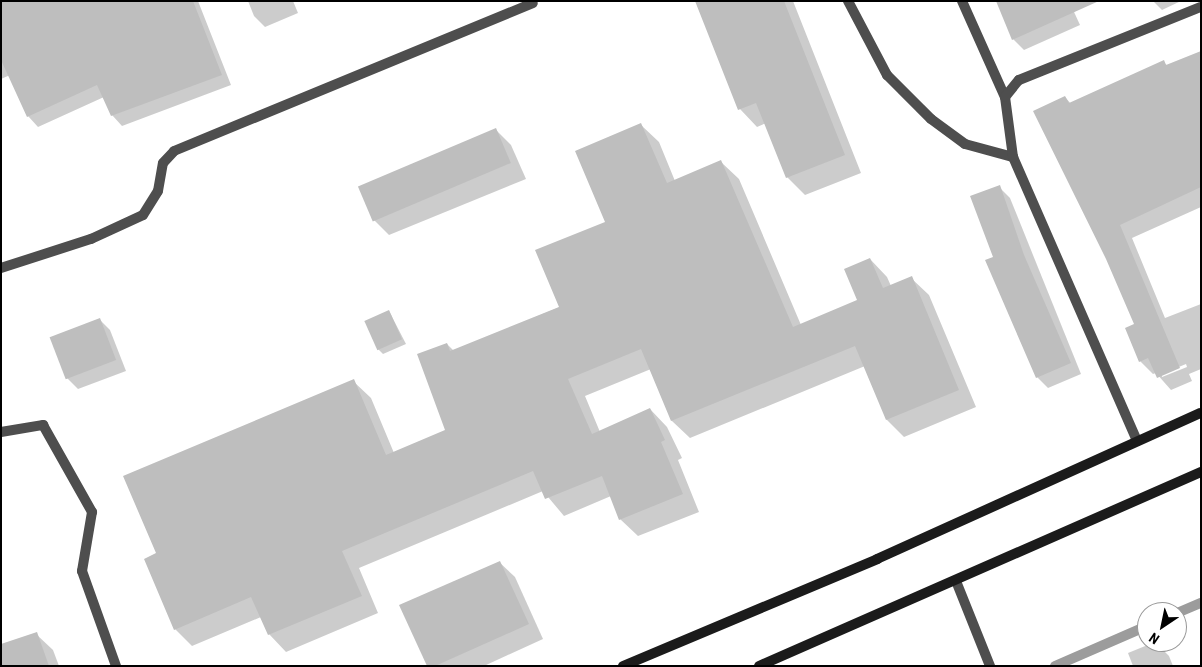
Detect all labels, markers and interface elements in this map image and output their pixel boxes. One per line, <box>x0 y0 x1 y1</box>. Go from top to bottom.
north arrow <box>1137 602 1187 652</box>
text: N <box>1146 630 1162 648</box>

